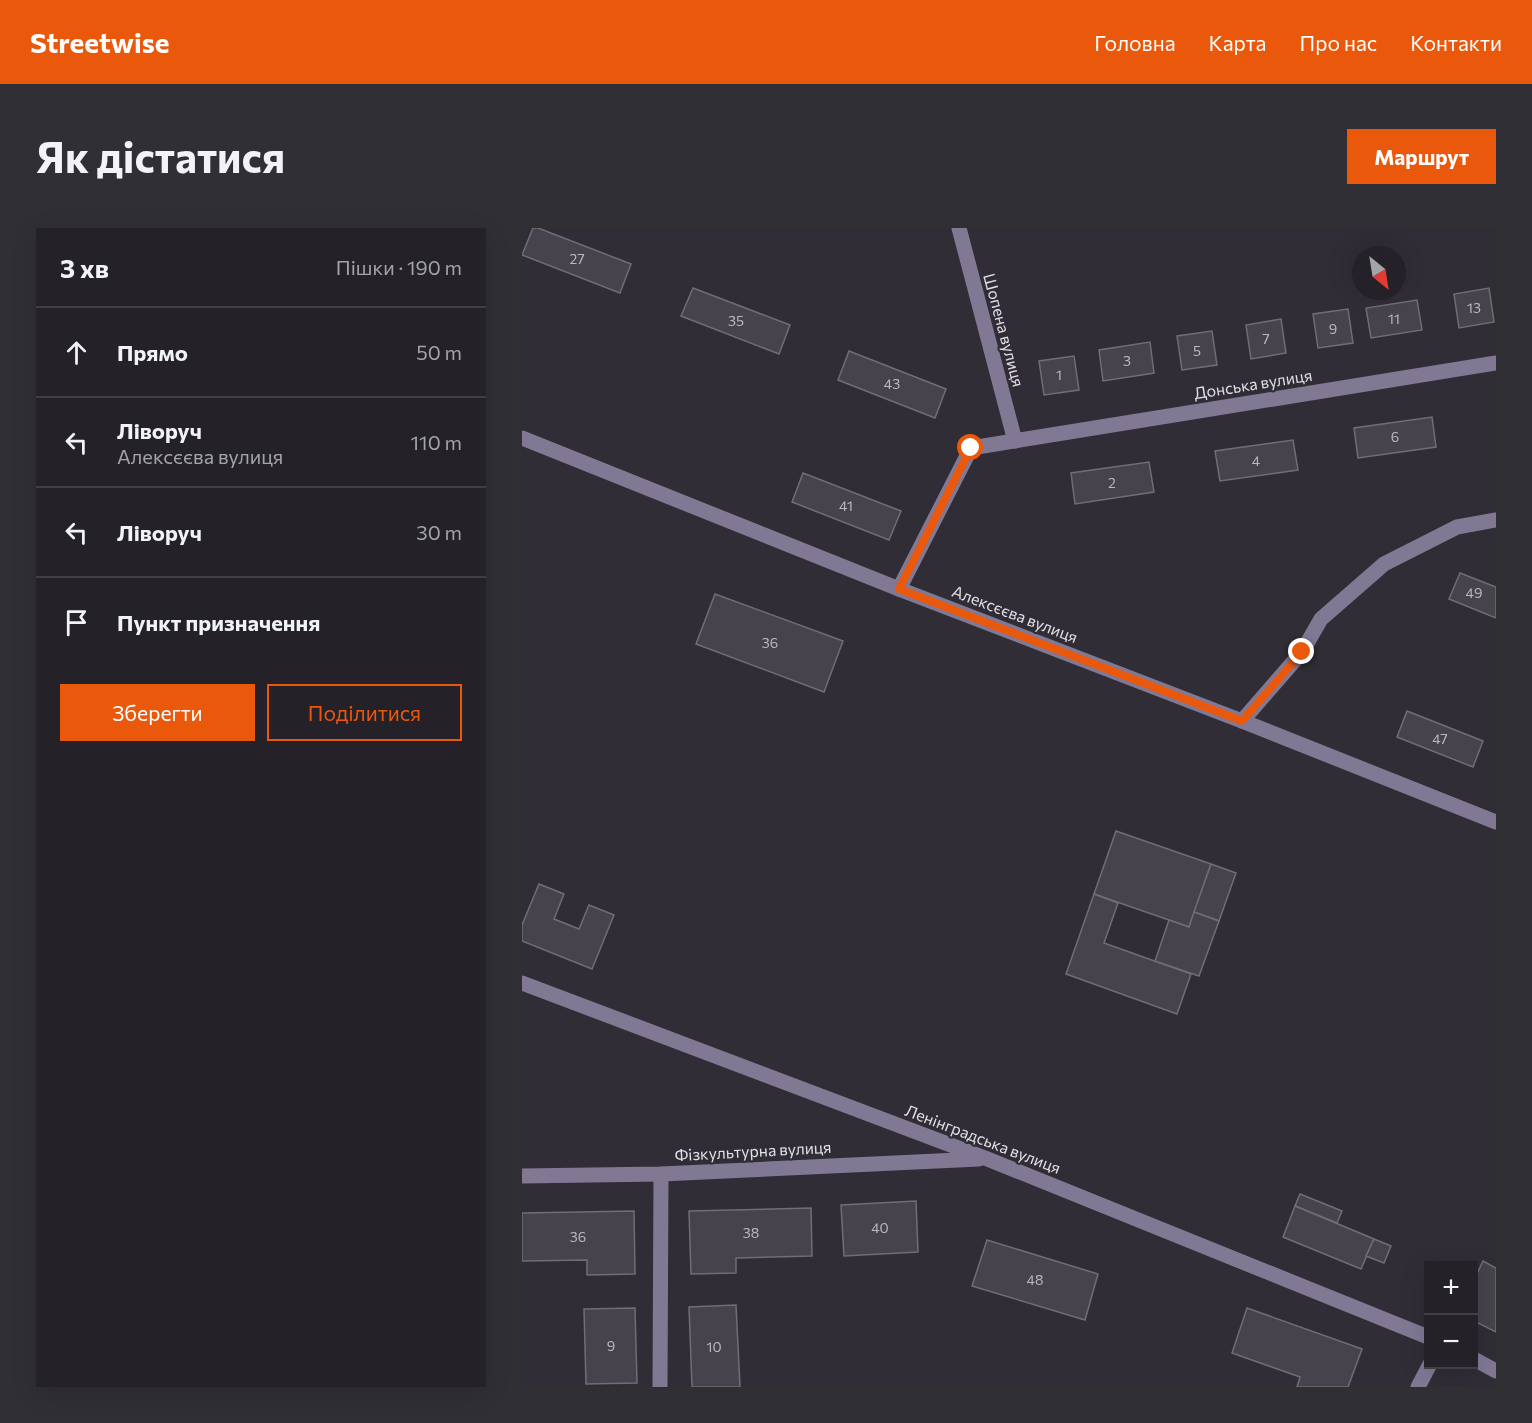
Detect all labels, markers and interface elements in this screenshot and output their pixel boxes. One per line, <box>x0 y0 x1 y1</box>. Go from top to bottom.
text: Streetwise <box>30 25 170 59</box>
text: Головна <box>1094 30 1176 55</box>
text: Карта <box>1209 30 1266 55</box>
text: Про нас <box>1299 30 1377 55</box>
text: Контакти <box>1410 30 1502 55</box>
button: Маршрут <box>1347 129 1496 184</box>
text: Як дістатися <box>36 130 285 182</box>
north arrow <box>1352 246 1406 300</box>
house number: 27 <box>569 250 585 267</box>
text: 3 хв <box>60 252 109 283</box>
text: Пішки · 190 m <box>336 255 462 279</box>
street label: Шопена вулиця <box>980 271 1029 389</box>
house number: 13 <box>1467 299 1481 316</box>
house number: 11 <box>1388 310 1400 327</box>
house number: 35 <box>728 312 744 329</box>
house number: 9 <box>1329 320 1337 337</box>
house number: 7 <box>1262 330 1270 347</box>
icon: ahead <box>60 336 93 369</box>
text: Прямо <box>117 339 188 366</box>
text: 50 m <box>416 340 462 364</box>
house number: 5 <box>1193 342 1201 359</box>
house number: 3 <box>1123 352 1131 369</box>
street label: Донська вулиця <box>1192 365 1313 402</box>
house number: 1 <box>1056 366 1062 383</box>
house number: 43 <box>884 375 900 392</box>
text: Ліворуч <box>117 417 202 444</box>
icon: left <box>60 426 93 459</box>
house number: 6 <box>1391 428 1399 445</box>
text: 110 m <box>411 430 462 454</box>
route start <box>957 434 983 460</box>
text: Алексєєва вулиця <box>117 444 283 468</box>
house number: 4 <box>1252 452 1261 469</box>
house number: 2 <box>1108 474 1116 491</box>
house number: 41 <box>839 497 853 514</box>
icon: left <box>60 516 93 549</box>
text: Ліворуч <box>117 519 202 546</box>
text: 30 m <box>416 520 462 544</box>
street label: Алексєєва вулиця <box>950 581 1081 646</box>
house number: 49 <box>1466 584 1482 601</box>
icon: arrive <box>60 606 93 639</box>
text: Пункт призначення <box>117 609 320 636</box>
house number: 36 <box>762 634 778 651</box>
route end <box>1288 638 1314 664</box>
button: Зберегти <box>60 684 255 741</box>
button: Поділитися <box>267 684 462 741</box>
house number: 47 <box>1432 730 1448 747</box>
street label: Ленінградська вулиця <box>903 1100 1064 1177</box>
street label: Фiзкультурна вулиця <box>674 1137 832 1164</box>
house number: 40 <box>871 1219 889 1236</box>
house number: 38 <box>743 1224 759 1241</box>
house number: 36 <box>570 1228 586 1245</box>
map controls <box>1424 1261 1478 1369</box>
button: + <box>1424 1261 1478 1315</box>
house number: 48 <box>1027 1271 1043 1288</box>
button: − <box>1424 1315 1478 1369</box>
house number: 9 <box>607 1337 615 1354</box>
house number: 10 <box>706 1338 722 1355</box>

